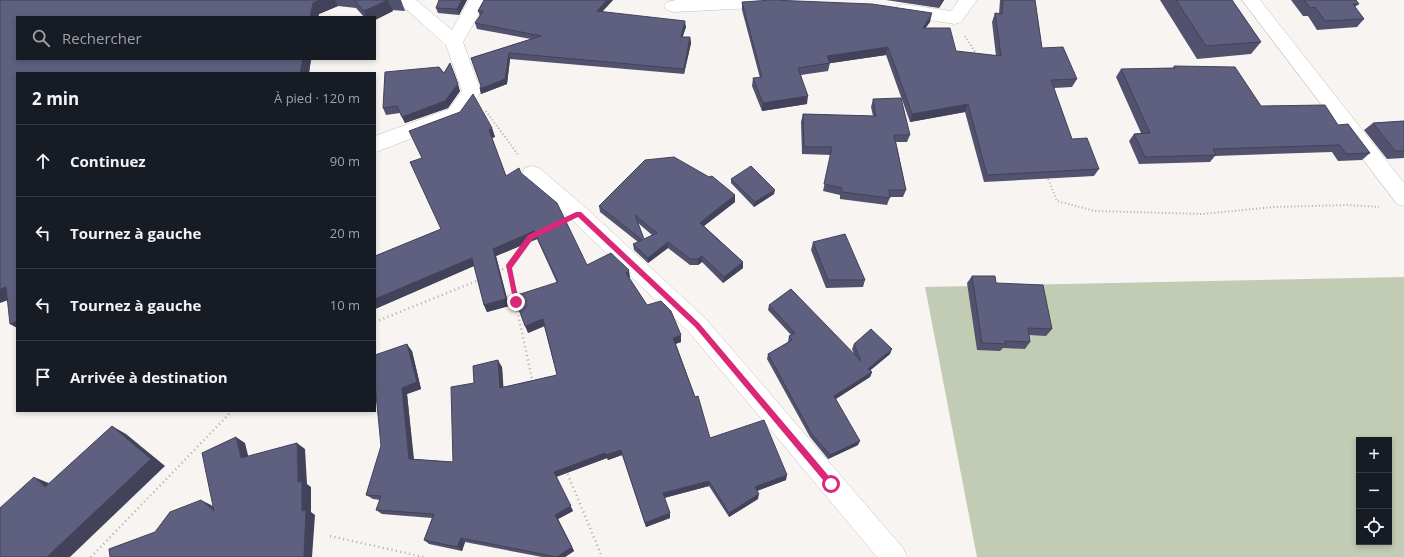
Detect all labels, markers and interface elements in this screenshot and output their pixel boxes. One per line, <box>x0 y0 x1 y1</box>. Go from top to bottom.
search box <box>16 16 376 60</box>
icon: search <box>30 27 52 49</box>
text: Rechercher <box>62 28 142 48</box>
text: 2 min <box>32 87 79 110</box>
text: À pied · 120 m <box>274 89 360 107</box>
icon: ahead <box>32 150 54 172</box>
text: Continuez <box>70 151 146 171</box>
text: 90 m <box>330 152 360 170</box>
icon: left <box>32 222 54 244</box>
text: Tournez à gauche <box>70 223 201 243</box>
text: 20 m <box>330 224 360 242</box>
route end <box>507 293 525 311</box>
icon: left <box>32 294 54 316</box>
text: Tournez à gauche <box>70 295 201 315</box>
text: 10 m <box>330 296 360 314</box>
icon: arrive <box>32 366 54 388</box>
text: Arrivée à destination <box>70 367 228 387</box>
map controls <box>1356 437 1392 545</box>
button: + <box>1356 437 1392 473</box>
button: − <box>1356 473 1392 509</box>
route start <box>822 475 840 493</box>
button: locate <box>1356 509 1392 545</box>

